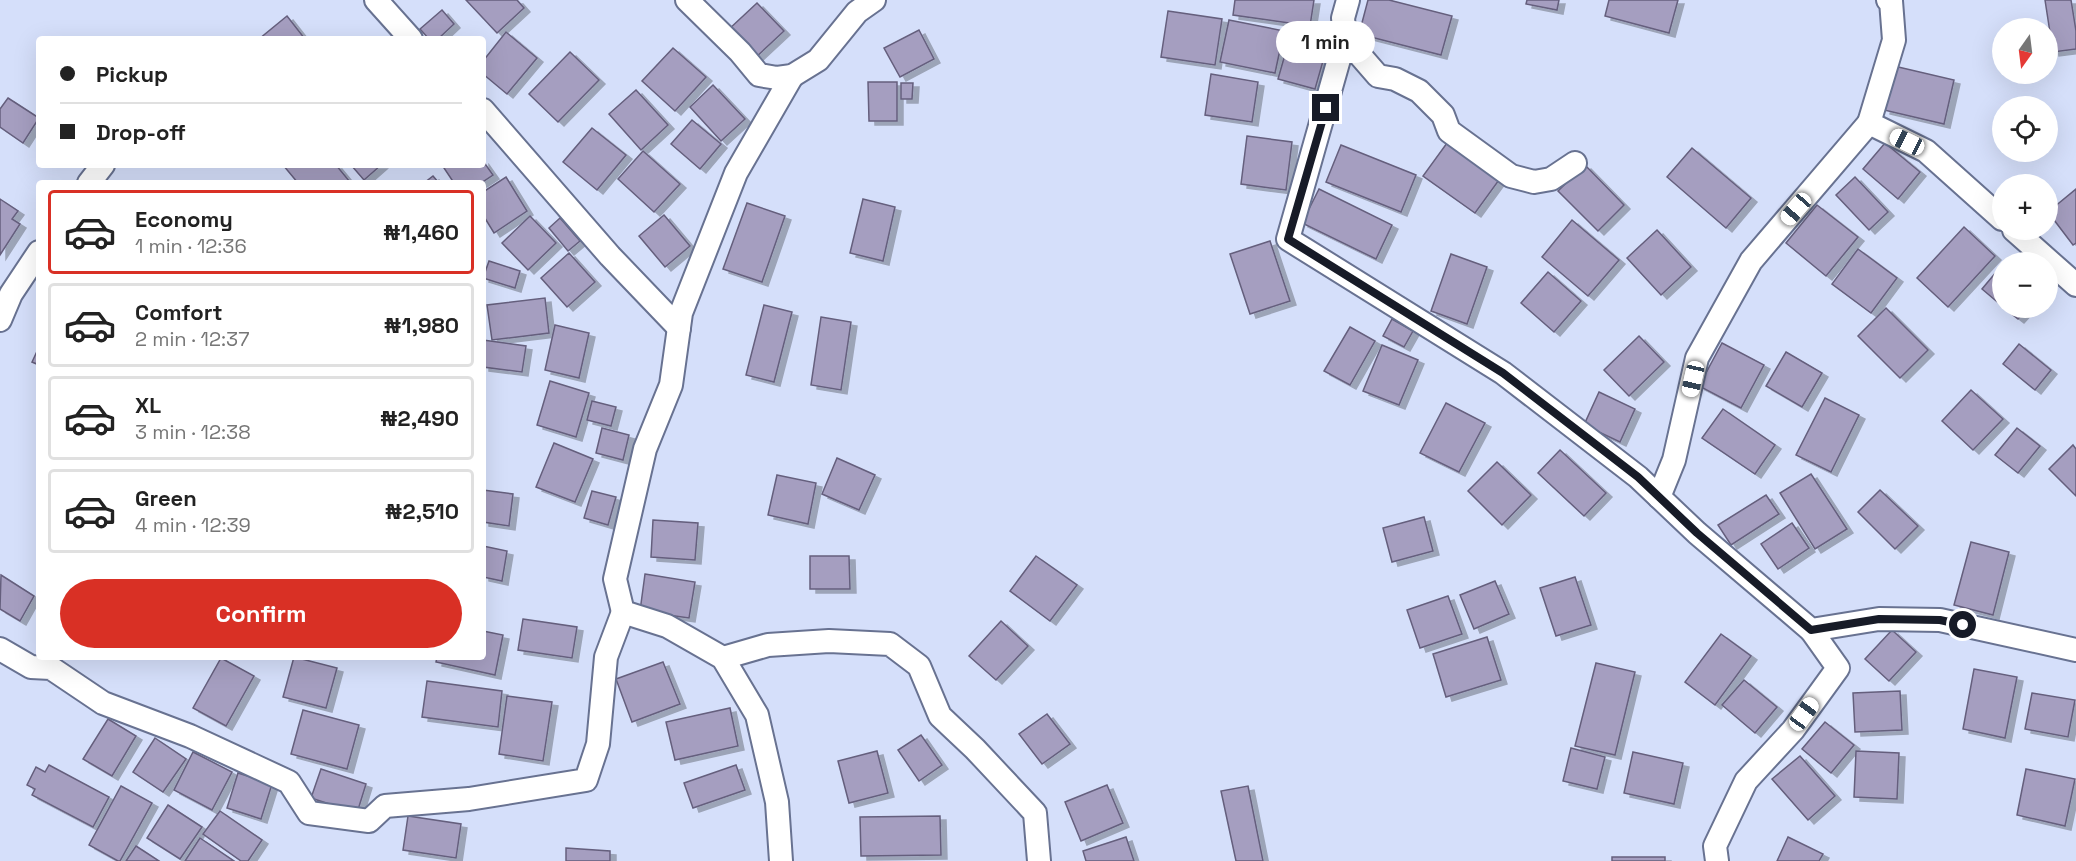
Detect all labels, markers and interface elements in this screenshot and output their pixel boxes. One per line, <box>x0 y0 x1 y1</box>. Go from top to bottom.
north arrow <box>1992 18 2058 84</box>
map controls <box>1992 18 2058 318</box>
callout: 1 min <box>1276 21 1376 63</box>
text: 1 min <box>1301 29 1350 55</box>
text: Pickup <box>96 60 168 88</box>
route end <box>1312 94 1339 121</box>
button: locate <box>1992 96 2058 162</box>
text: Drop-off <box>96 118 186 146</box>
car <box>1887 126 1927 158</box>
button: + <box>1992 174 2058 240</box>
car <box>1777 190 1815 228</box>
icon: car <box>63 205 117 259</box>
text: Economy <box>135 205 233 233</box>
text: ₦1,460 <box>383 218 459 246</box>
text: 1 min · 12:36 <box>135 233 247 259</box>
button: − <box>1992 252 2058 318</box>
icon: car <box>63 298 117 352</box>
text: Comfort <box>135 298 223 326</box>
text: ₦1,980 <box>384 311 459 339</box>
text: 2 min · 12:37 <box>135 326 249 352</box>
car <box>1680 359 1706 399</box>
icon: car <box>63 391 117 445</box>
text: XL <box>135 391 161 419</box>
text: ₦2,490 <box>380 404 459 432</box>
text: 3 min · 12:38 <box>135 419 251 445</box>
icon: car <box>63 484 117 538</box>
text: Green <box>135 484 197 512</box>
text: ₦2,510 <box>385 497 459 525</box>
text: 4 min · 12:39 <box>135 512 251 538</box>
button: Confirm <box>60 579 462 648</box>
route start <box>1949 611 1976 638</box>
car <box>1786 694 1822 734</box>

